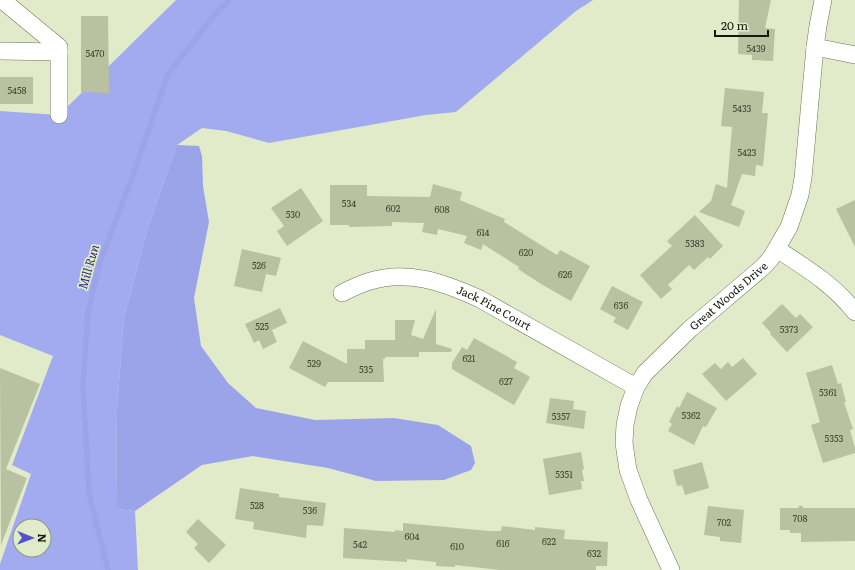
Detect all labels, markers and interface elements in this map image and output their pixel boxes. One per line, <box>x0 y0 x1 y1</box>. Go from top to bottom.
scale bar <box>715 12 768 38</box>
text: 20 m <box>721 16 748 34</box>
house number: 5439 <box>746 41 766 55</box>
house number: 5470 <box>86 46 104 60</box>
house number: 5458 <box>7 83 27 97</box>
house number: 5433 <box>732 101 752 115</box>
house number: 5423 <box>738 145 757 159</box>
house number: 534 <box>342 196 356 210</box>
house number: 602 <box>386 201 401 215</box>
house number: 608 <box>435 202 450 216</box>
house number: 530 <box>286 207 300 221</box>
house number: 614 <box>476 225 490 239</box>
house number: 5383 <box>685 236 705 250</box>
water label: Mill Run <box>73 242 103 291</box>
house number: 620 <box>519 245 533 259</box>
house number: 526 <box>252 258 266 272</box>
street label: Great Woods Drive <box>685 258 771 333</box>
house number: 626 <box>558 267 572 281</box>
street label: Jack Pine Court <box>455 281 535 334</box>
house number: 636 <box>614 298 628 312</box>
house number: 525 <box>255 319 269 333</box>
house number: 5373 <box>780 322 798 336</box>
house number: 621 <box>462 351 476 365</box>
house number: 529 <box>307 356 321 370</box>
house number: 535 <box>359 362 373 376</box>
house number: 627 <box>499 374 513 388</box>
house number: 5361 <box>819 385 837 399</box>
house number: 5362 <box>682 408 701 422</box>
house number: 5357 <box>552 409 571 423</box>
house number: 5353 <box>825 431 844 445</box>
house number: 5351 <box>555 467 573 481</box>
house number: 528 <box>250 498 264 512</box>
house number: 536 <box>303 503 317 517</box>
house number: 708 <box>793 511 807 525</box>
house number: 702 <box>717 515 732 529</box>
north arrow <box>12 518 52 558</box>
house number: 604 <box>405 529 420 543</box>
text: N <box>35 533 51 543</box>
house number: 622 <box>542 534 556 548</box>
house number: 616 <box>496 536 510 550</box>
house number: 542 <box>353 537 367 551</box>
house number: 610 <box>450 539 464 553</box>
house number: 632 <box>587 546 601 560</box>

